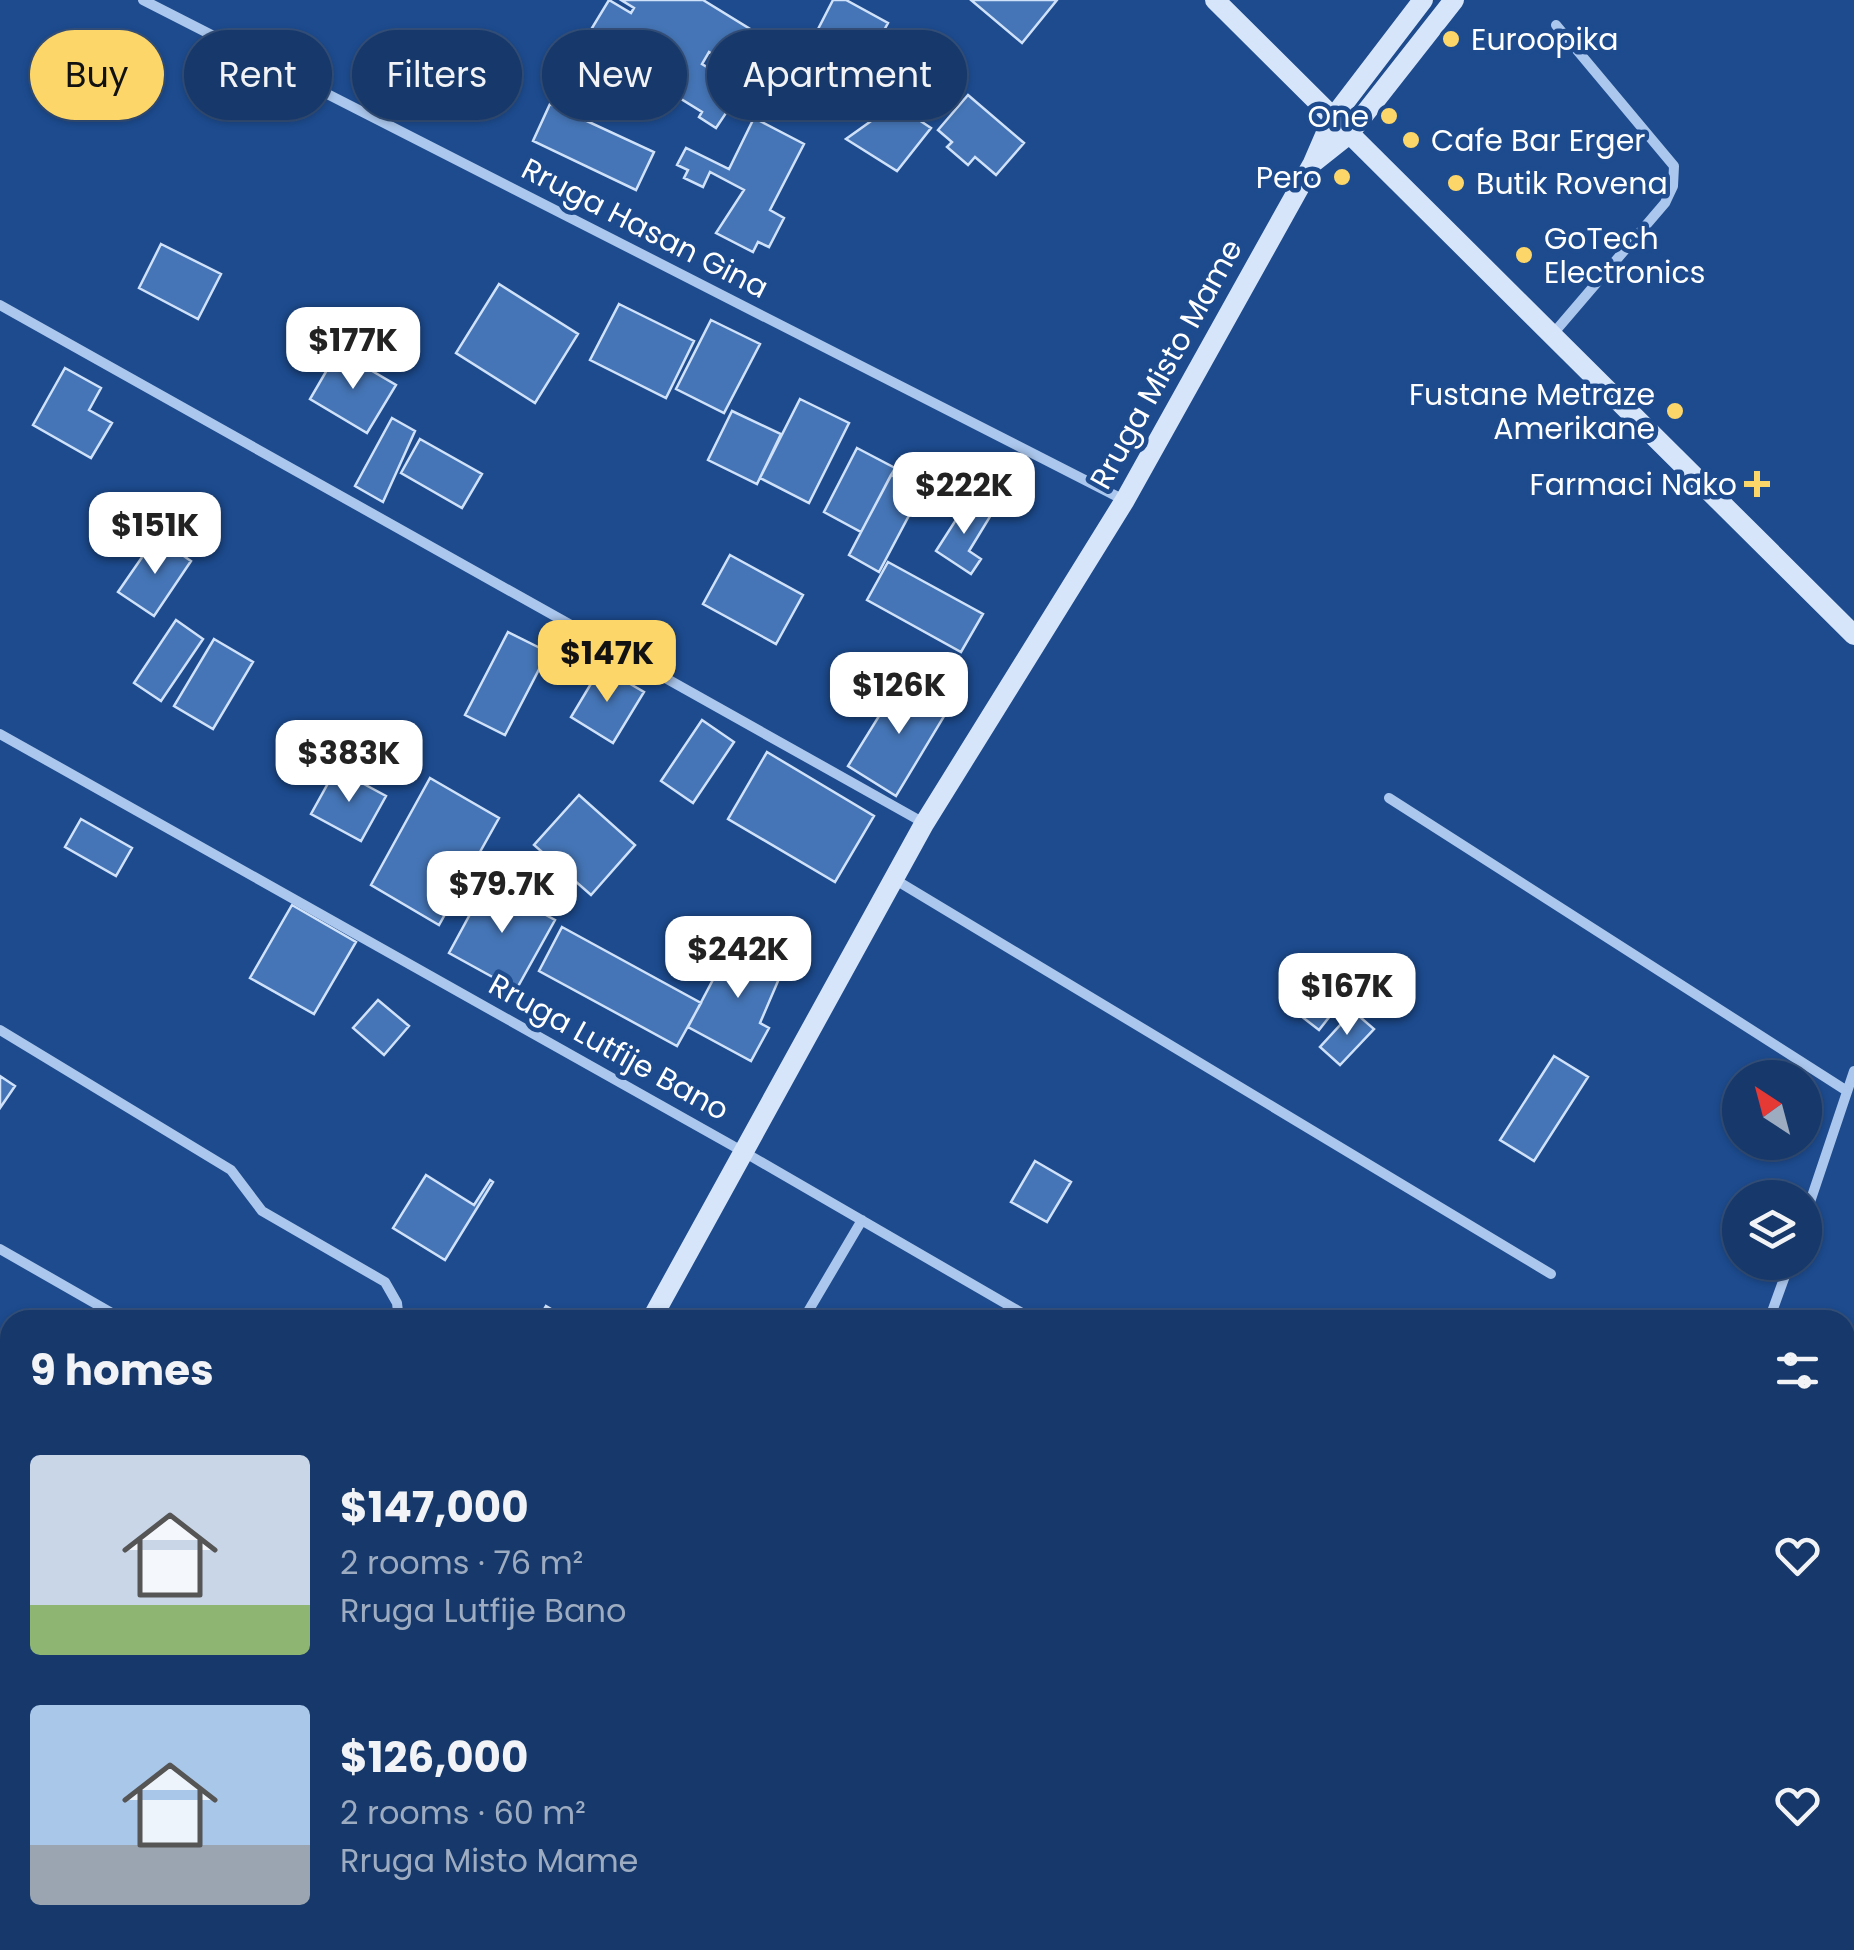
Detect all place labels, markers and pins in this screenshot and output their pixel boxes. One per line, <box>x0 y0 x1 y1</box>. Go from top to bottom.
place label: Euroopika <box>1471 18 1619 61</box>
marker: Euroopika <box>1440 28 1462 50</box>
place label: One <box>1308 95 1369 138</box>
marker: One <box>1378 105 1400 127</box>
place label: Cafe Bar Erger <box>1431 119 1645 162</box>
marker: Cafe Bar Erger <box>1400 129 1422 151</box>
place label: Pero <box>1256 156 1322 199</box>
place label: Butik Rovena <box>1476 162 1668 205</box>
marker: Pero <box>1331 166 1353 188</box>
marker: Butik Rovena <box>1445 172 1467 194</box>
place label: GoTech Electronics <box>1544 217 1705 294</box>
marker: GoTech Electronics <box>1513 244 1535 266</box>
pin: $177K <box>283 307 423 392</box>
place label: Fustane Metraze Amerikane <box>1409 373 1655 450</box>
marker: Fustane Metraze Amerikane <box>1664 400 1686 422</box>
pin: $222K <box>894 452 1034 537</box>
place label: Farmaci Nako <box>1530 463 1737 506</box>
marker: Farmaci Nako <box>1746 473 1768 495</box>
pin: $151K <box>85 492 225 577</box>
pin: $147K <box>537 620 677 705</box>
pin: $126K <box>829 652 969 737</box>
pin: $383K <box>279 720 419 805</box>
pin: $79.7K <box>421 851 583 936</box>
pin: $242K <box>668 916 808 1001</box>
pin: $167K <box>1277 953 1417 1038</box>

